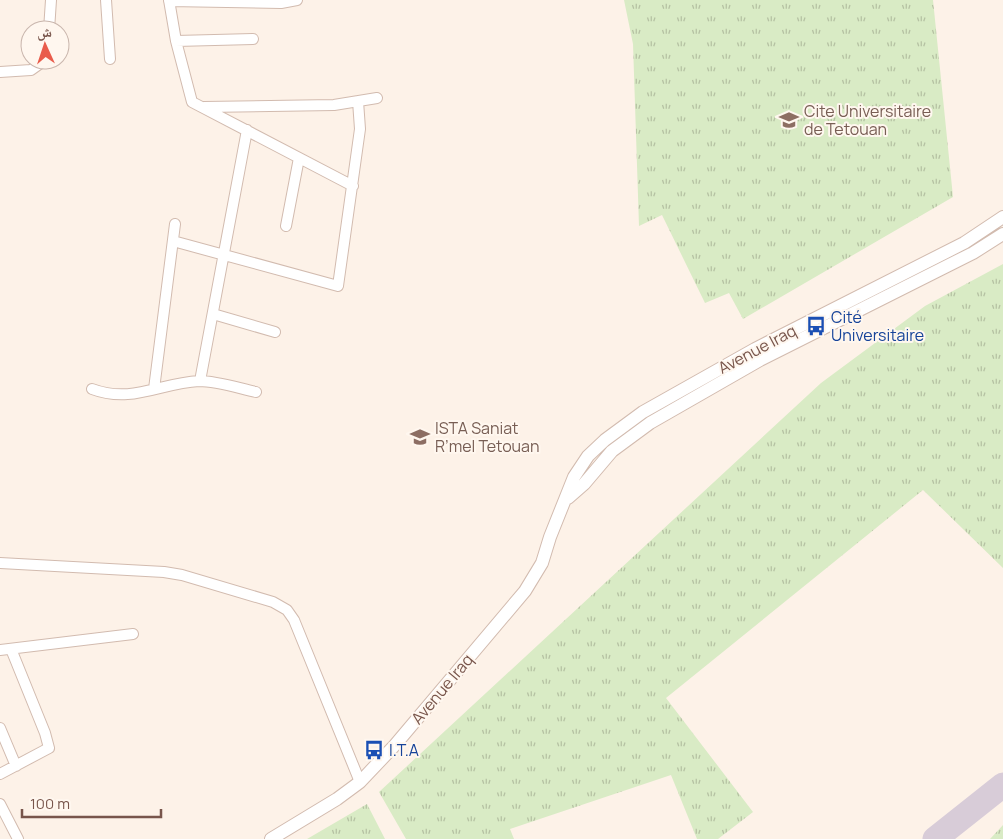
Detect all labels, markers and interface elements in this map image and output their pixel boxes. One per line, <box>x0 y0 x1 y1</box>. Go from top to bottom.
north arrow <box>20 20 70 70</box>
text: ش <box>36 22 52 41</box>
place label: Cite Universitaire de Tetouan <box>804 100 931 140</box>
school or university icon: Cite Universitaire de Tetouan <box>778 109 800 131</box>
place label: Cité Universitaire <box>831 306 924 346</box>
bus stop icon: Cité Universitaire <box>805 315 827 337</box>
street label: Avenue Iraq <box>714 319 800 379</box>
place label: ISTA Saniat R’mel Tetouan <box>435 417 540 457</box>
school or university icon: ISTA Saniat R’mel Tetouan <box>409 426 431 448</box>
street label: Avenue Iraq <box>406 649 478 729</box>
bus stop icon: I.T.A <box>363 739 385 761</box>
place label: I.T.A <box>389 739 419 761</box>
scale bar <box>22 786 161 818</box>
text: 100 m <box>30 793 70 814</box>

